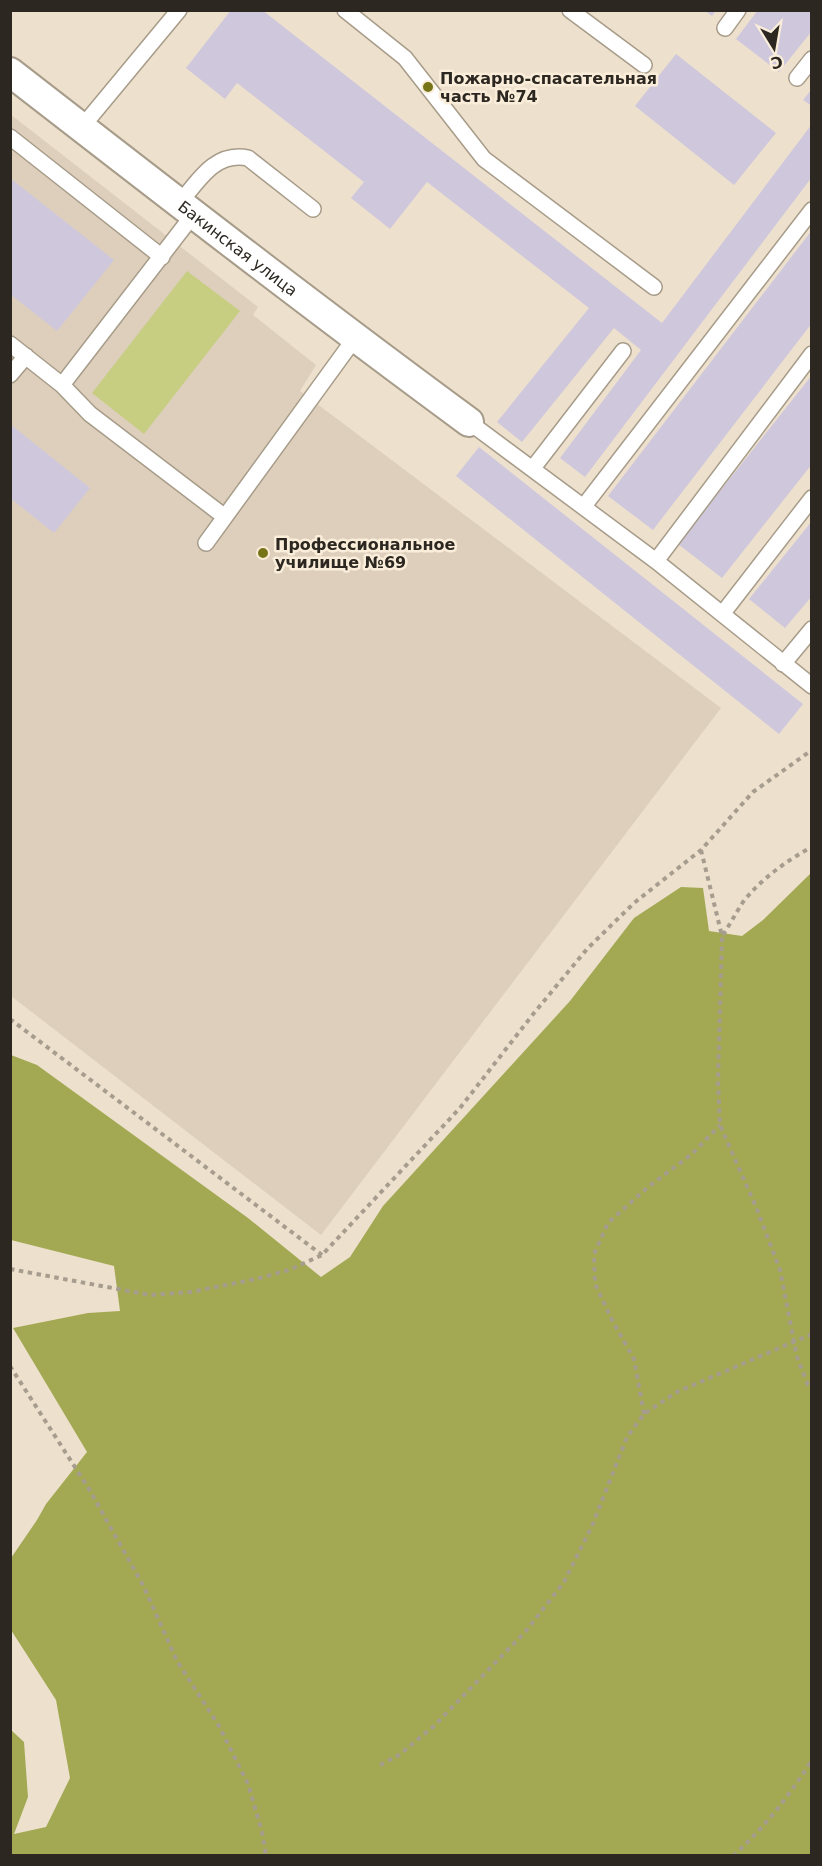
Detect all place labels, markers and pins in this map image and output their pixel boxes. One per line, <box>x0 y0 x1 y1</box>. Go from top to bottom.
place label: Пожарно-спасательная часть №74 <box>440 69 657 106</box>
marker: Пожарно-спасательная часть №74 <box>421 80 435 94</box>
place label: Профессиональное училище №69 <box>275 535 455 572</box>
marker: Профессиональное училище №69 <box>256 546 270 560</box>

